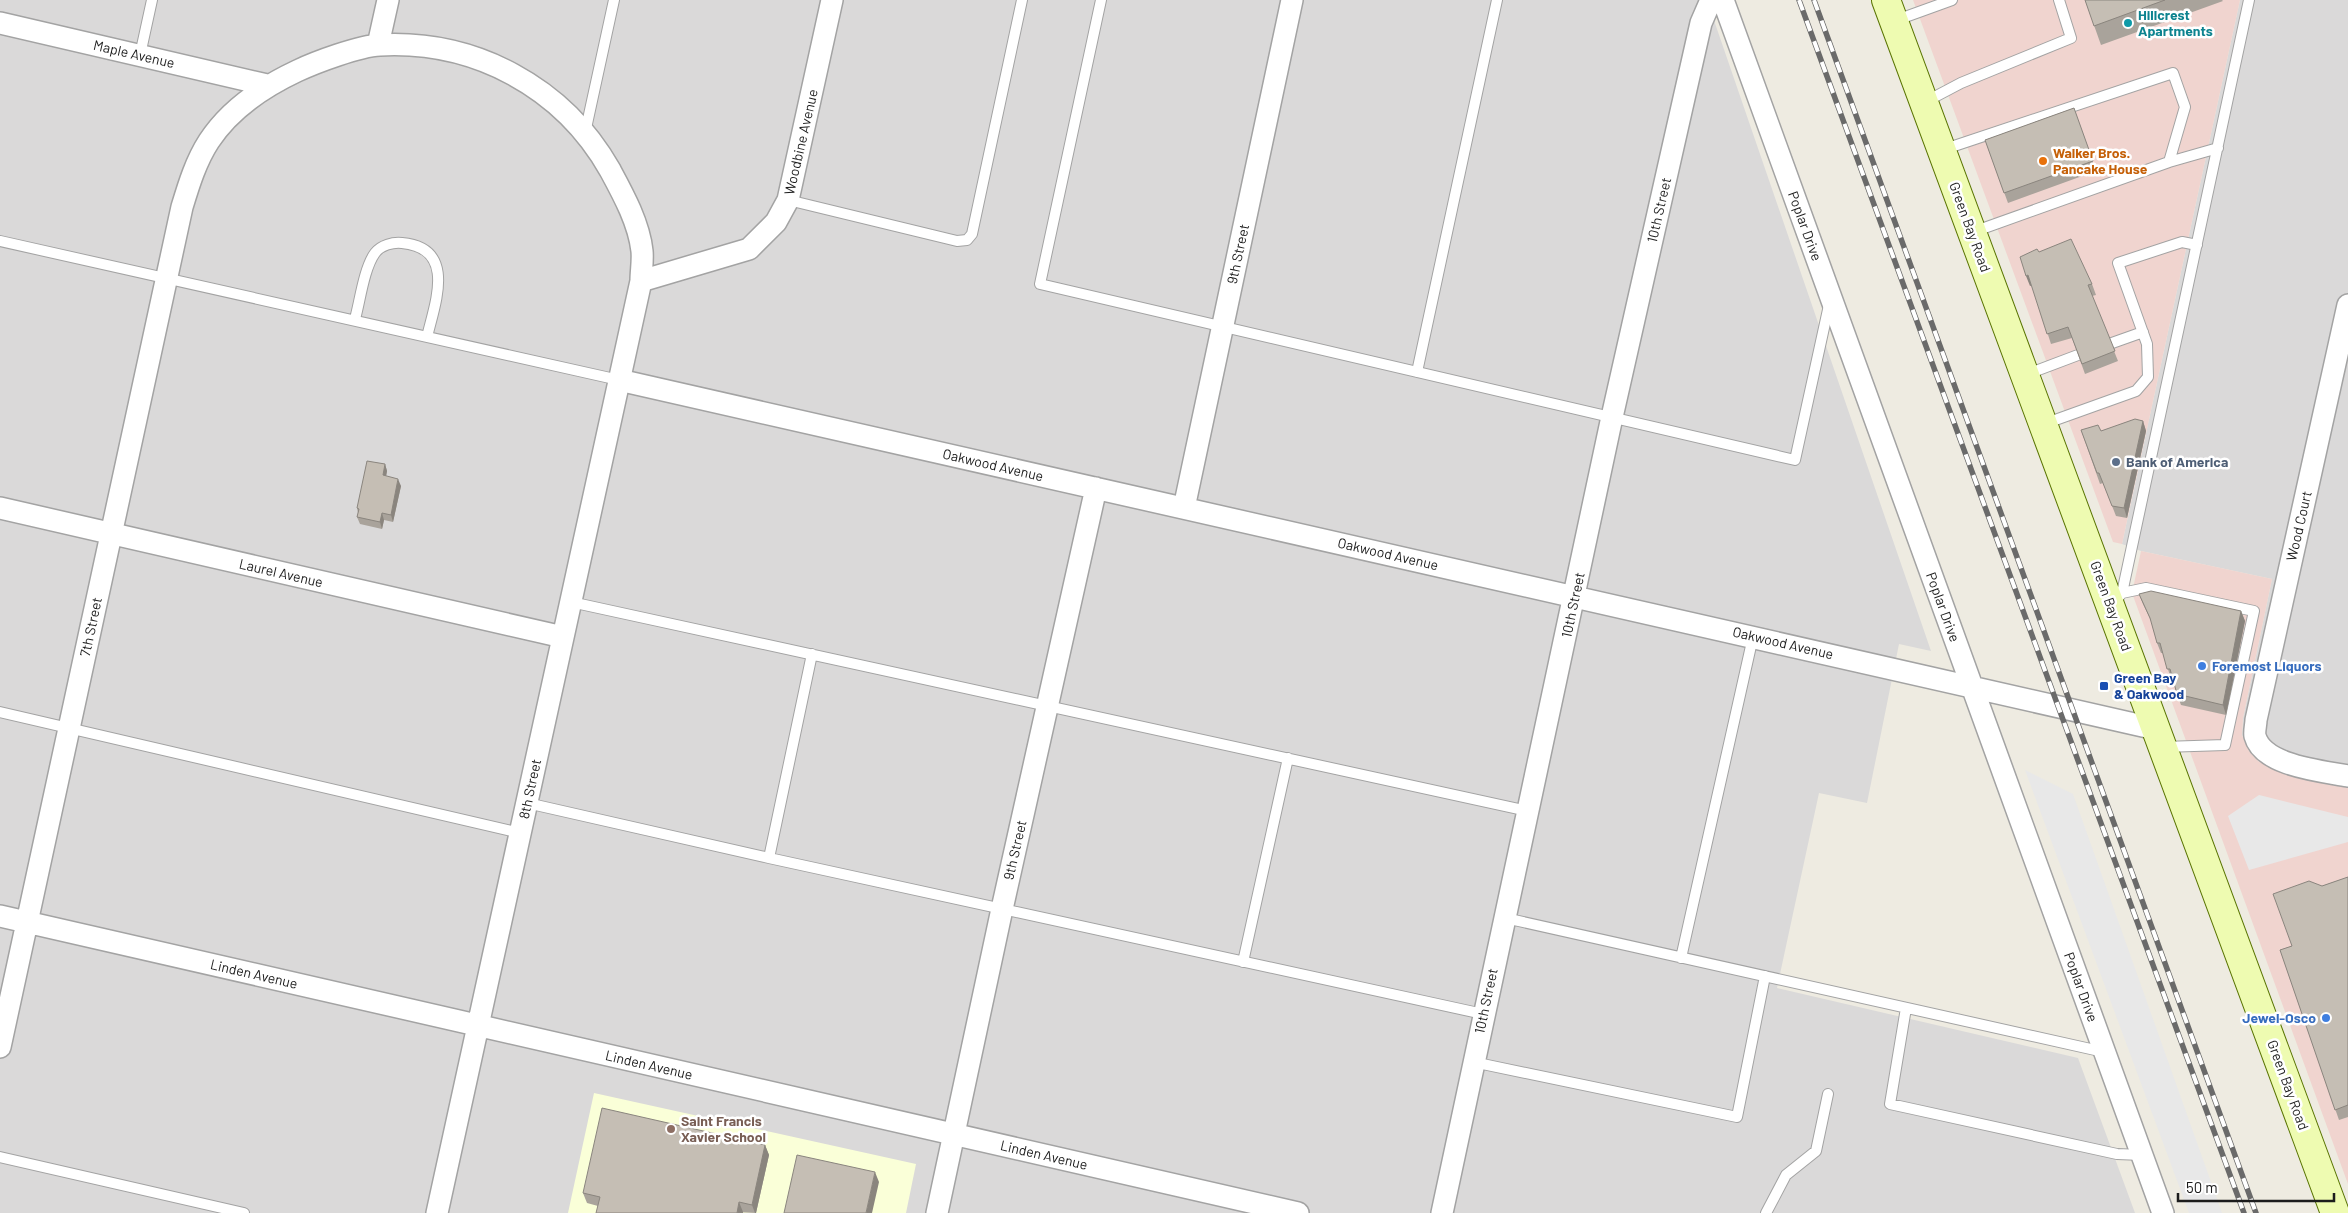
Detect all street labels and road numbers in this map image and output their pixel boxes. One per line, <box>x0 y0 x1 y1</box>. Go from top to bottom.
street label: Maple Avenue <box>92 36 176 71</box>
street label: Woodbine Avenue <box>780 87 821 196</box>
street label: 10th Street <box>1643 176 1674 244</box>
street label: Green Bay Road <box>1946 179 1995 274</box>
street label: Poplar Drive <box>1785 189 1826 263</box>
street label: 9th Street <box>1223 222 1252 285</box>
street label: Oakwood Avenue <box>941 445 1045 484</box>
street label: Wood Court <box>2282 489 2315 563</box>
street label: Oakwood Avenue <box>1336 534 1440 573</box>
street label: Laurel Avenue <box>237 555 325 590</box>
street label: Green Bay Road <box>2087 558 2136 653</box>
street label: Poplar Drive <box>1923 570 1964 644</box>
street label: 10th Street <box>1557 571 1588 639</box>
street label: 7th Street <box>76 596 105 658</box>
street label: Oakwood Avenue <box>1731 623 1835 662</box>
street label: 8th Street <box>515 757 544 820</box>
street label: 9th Street <box>999 818 1030 882</box>
street label: Poplar Drive <box>2061 950 2102 1024</box>
street label: Linden Avenue <box>209 955 299 992</box>
street label: 10th Street <box>1470 967 1501 1035</box>
street label: Green Bay Road <box>2264 1037 2313 1132</box>
street label: Linden Avenue <box>604 1046 694 1083</box>
street label: Linden Avenue <box>999 1136 1089 1173</box>

